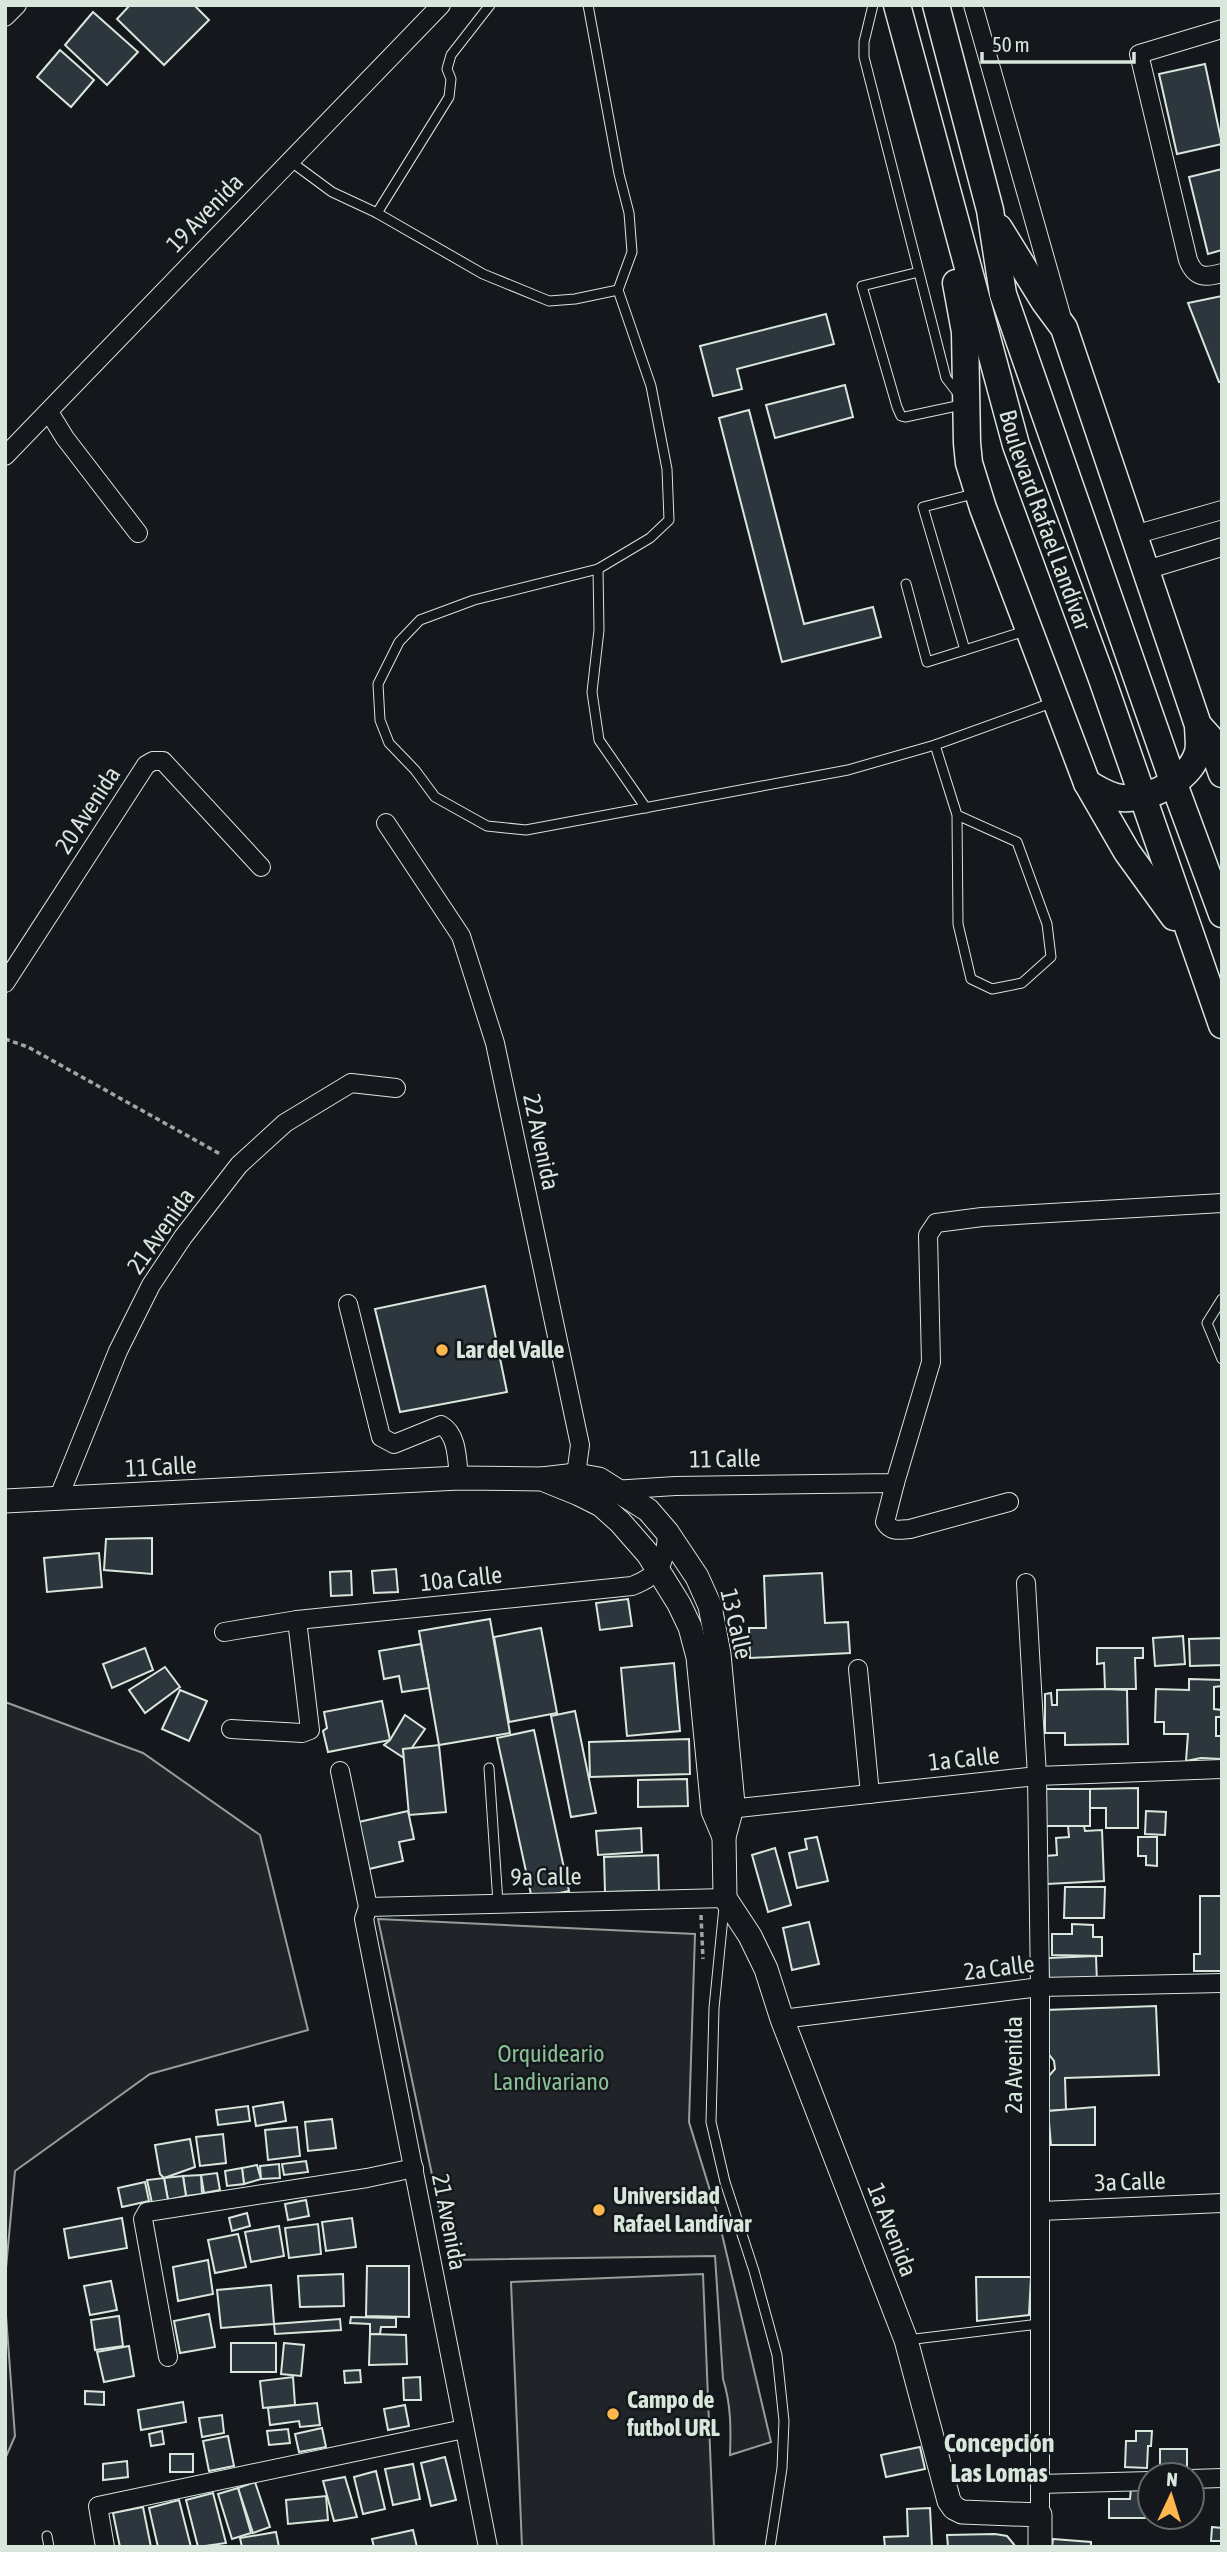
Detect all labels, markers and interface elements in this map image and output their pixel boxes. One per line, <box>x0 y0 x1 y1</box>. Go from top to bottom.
scale bar <box>982 21 1134 65</box>
text: 50 m <box>992 32 1030 56</box>
street label: 19 Avenida <box>161 168 248 257</box>
street label: Boulevard Rafael Landívar <box>994 407 1097 635</box>
street label: 20 Avenida <box>50 761 126 858</box>
street label: 22 Avenida <box>518 1091 565 1193</box>
street label: 21 Avenida <box>121 1183 200 1279</box>
place label: Lar del Valle <box>456 1336 564 1363</box>
marker: Lar del Valle <box>434 1342 450 1358</box>
street label: 11 Calle <box>689 1444 761 1473</box>
street label: 11 Calle <box>125 1451 197 1482</box>
street label: 10a Calle <box>419 1561 503 1596</box>
street label: 13 Calle <box>715 1586 758 1662</box>
street label: 1a Calle <box>927 1741 1001 1776</box>
street label: 9a Calle <box>510 1862 582 1891</box>
street label: 2a Calle <box>962 1950 1036 1985</box>
street label: 2a Avenida <box>1000 2016 1027 2114</box>
park label: Orquideario Landivariano <box>493 2040 609 2095</box>
street label: 3a Calle <box>1094 2167 1166 2196</box>
street label: 21 Avenida <box>427 2171 472 2273</box>
street label: 1a Avenida <box>862 2179 923 2280</box>
place label: Universidad Rafael Landívar <box>613 2182 752 2237</box>
marker: Universidad Rafael Landívar <box>591 2202 607 2218</box>
place label: Campo de futbol URL <box>626 2386 721 2441</box>
marker: Campo de futbol URL <box>605 2406 621 2422</box>
district label: Concepción Las Lomas <box>944 2428 1054 2488</box>
north arrow <box>1136 2461 1206 2531</box>
text: N <box>1166 2468 1179 2490</box>

